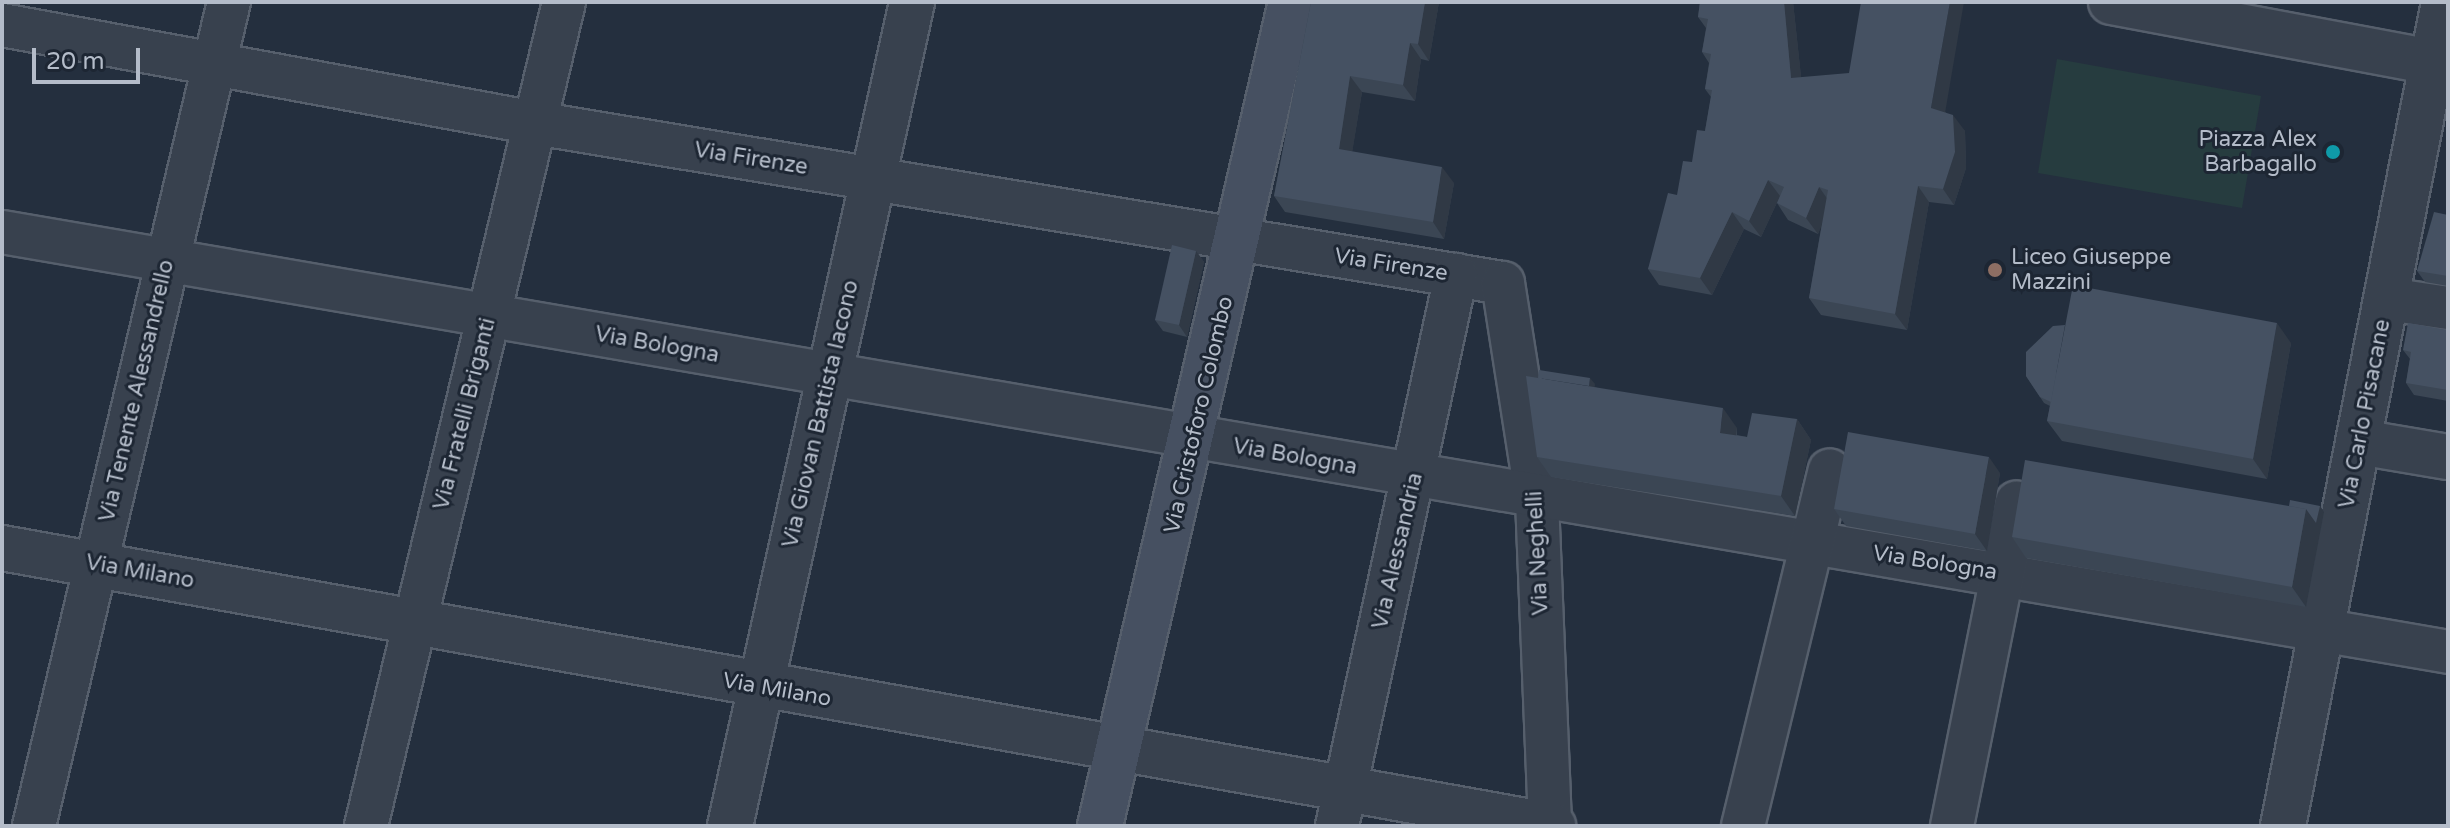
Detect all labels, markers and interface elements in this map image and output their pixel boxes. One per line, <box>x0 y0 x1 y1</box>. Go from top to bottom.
scale bar <box>36 32 144 82</box>
text: 20 m <box>46 47 104 76</box>
place label: Piazza Alex Barbagallo <box>2199 126 2317 178</box>
street label: Via Firenze <box>692 137 810 181</box>
marker: Piazza Alex Barbagallo <box>2324 143 2342 161</box>
street label: Via Firenze <box>1332 243 1450 287</box>
place label: Liceo Giuseppe Mazzini <box>2011 244 2171 296</box>
street label: Via Tenente Alessandrello <box>94 257 180 525</box>
marker: Liceo Giuseppe Mazzini <box>1986 261 2004 279</box>
street label: Via Giovan Battista Iacono <box>777 278 865 550</box>
street label: Via Cristoforo Colombo <box>1159 294 1239 536</box>
street label: Via Fratelli Briganti <box>428 315 502 513</box>
street label: Via Carlo Pisacane <box>2334 317 2396 511</box>
street label: Via Bologna <box>593 321 721 369</box>
street label: Via Bologna <box>1231 433 1359 481</box>
street label: Via Alessandria <box>1367 470 1429 632</box>
street label: Via Neghelli <box>1522 490 1554 616</box>
street label: Via Bologna <box>1871 540 1999 586</box>
street label: Via Milano <box>84 549 196 595</box>
street label: Via Milano <box>721 667 833 713</box>

